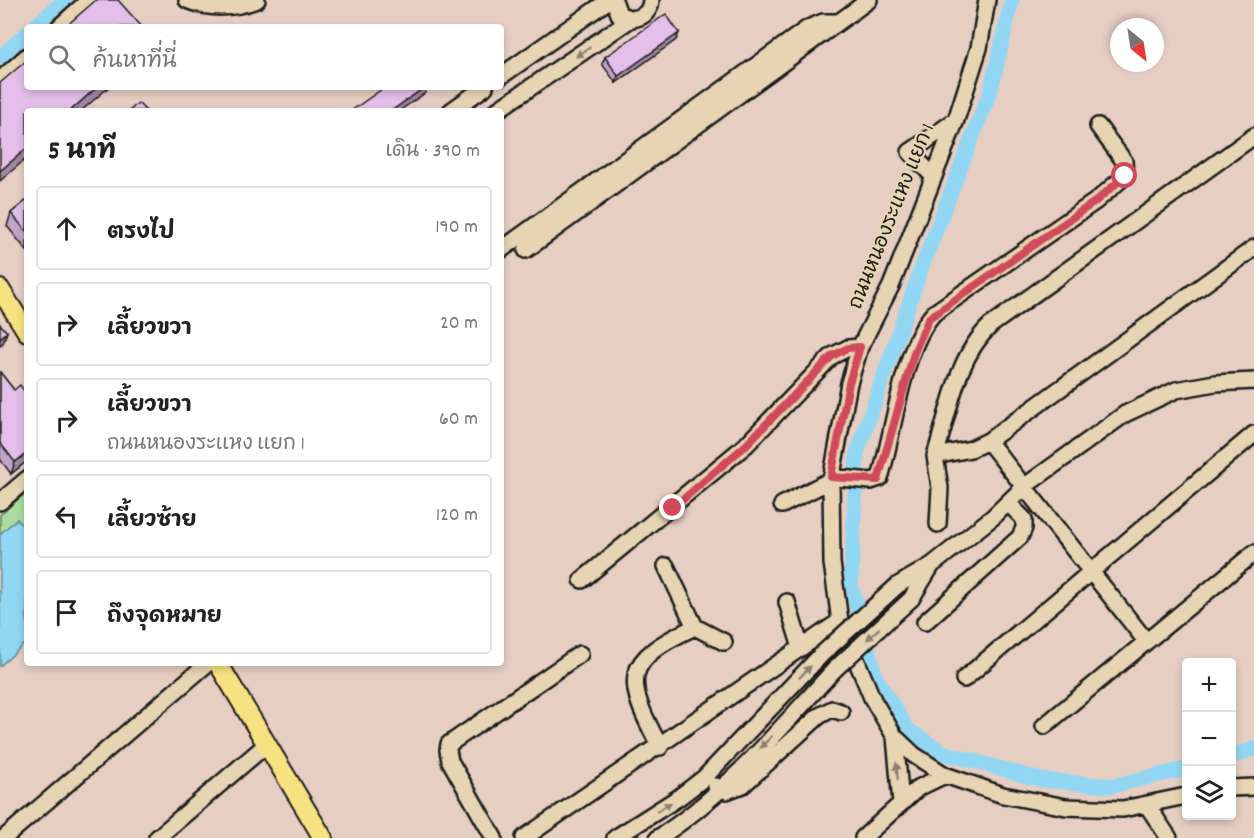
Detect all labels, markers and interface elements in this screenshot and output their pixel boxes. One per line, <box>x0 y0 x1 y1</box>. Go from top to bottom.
north arrow <box>1110 18 1164 72</box>
search box <box>24 24 504 90</box>
icon: search <box>45 41 78 74</box>
one-way arrow <box>575 46 591 57</box>
text: ค้นหาที่นี่ <box>93 47 177 78</box>
street label: ถนนหนองระแหง แยก 1 <box>843 120 943 314</box>
text: 5 นาที <box>48 134 116 171</box>
text: เดิน · 390 m <box>386 138 480 166</box>
route start <box>1111 162 1137 188</box>
icon: ahead <box>50 212 83 245</box>
text: 190 m <box>435 214 478 242</box>
text: ตรงไป <box>107 218 175 249</box>
icon: right <box>50 308 83 341</box>
text: 20 m <box>440 310 478 338</box>
text: เลี้ยวขวา <box>107 314 191 345</box>
text: เลี้ยวขวา <box>107 391 191 422</box>
icon: right <box>50 404 83 437</box>
text: 60 m <box>439 406 478 434</box>
text: ถนนหนองระแหง แยก 1 <box>107 431 305 459</box>
route end <box>659 494 685 520</box>
icon: left <box>50 500 83 533</box>
text: 120 m <box>436 502 478 530</box>
text: เลี้ยวซ้าย <box>107 506 197 537</box>
icon: arrive <box>50 596 83 629</box>
text: ถึงจุดหมาย <box>107 602 222 633</box>
one-way arrow <box>866 627 881 640</box>
map controls <box>1182 658 1236 820</box>
button: + <box>1182 658 1236 712</box>
one-way arrow <box>797 666 811 680</box>
button: − <box>1182 712 1236 766</box>
one-way arrow <box>759 734 773 749</box>
one-way arrow <box>892 761 902 780</box>
button: layers <box>1182 766 1236 820</box>
one-way arrow <box>656 801 672 812</box>

